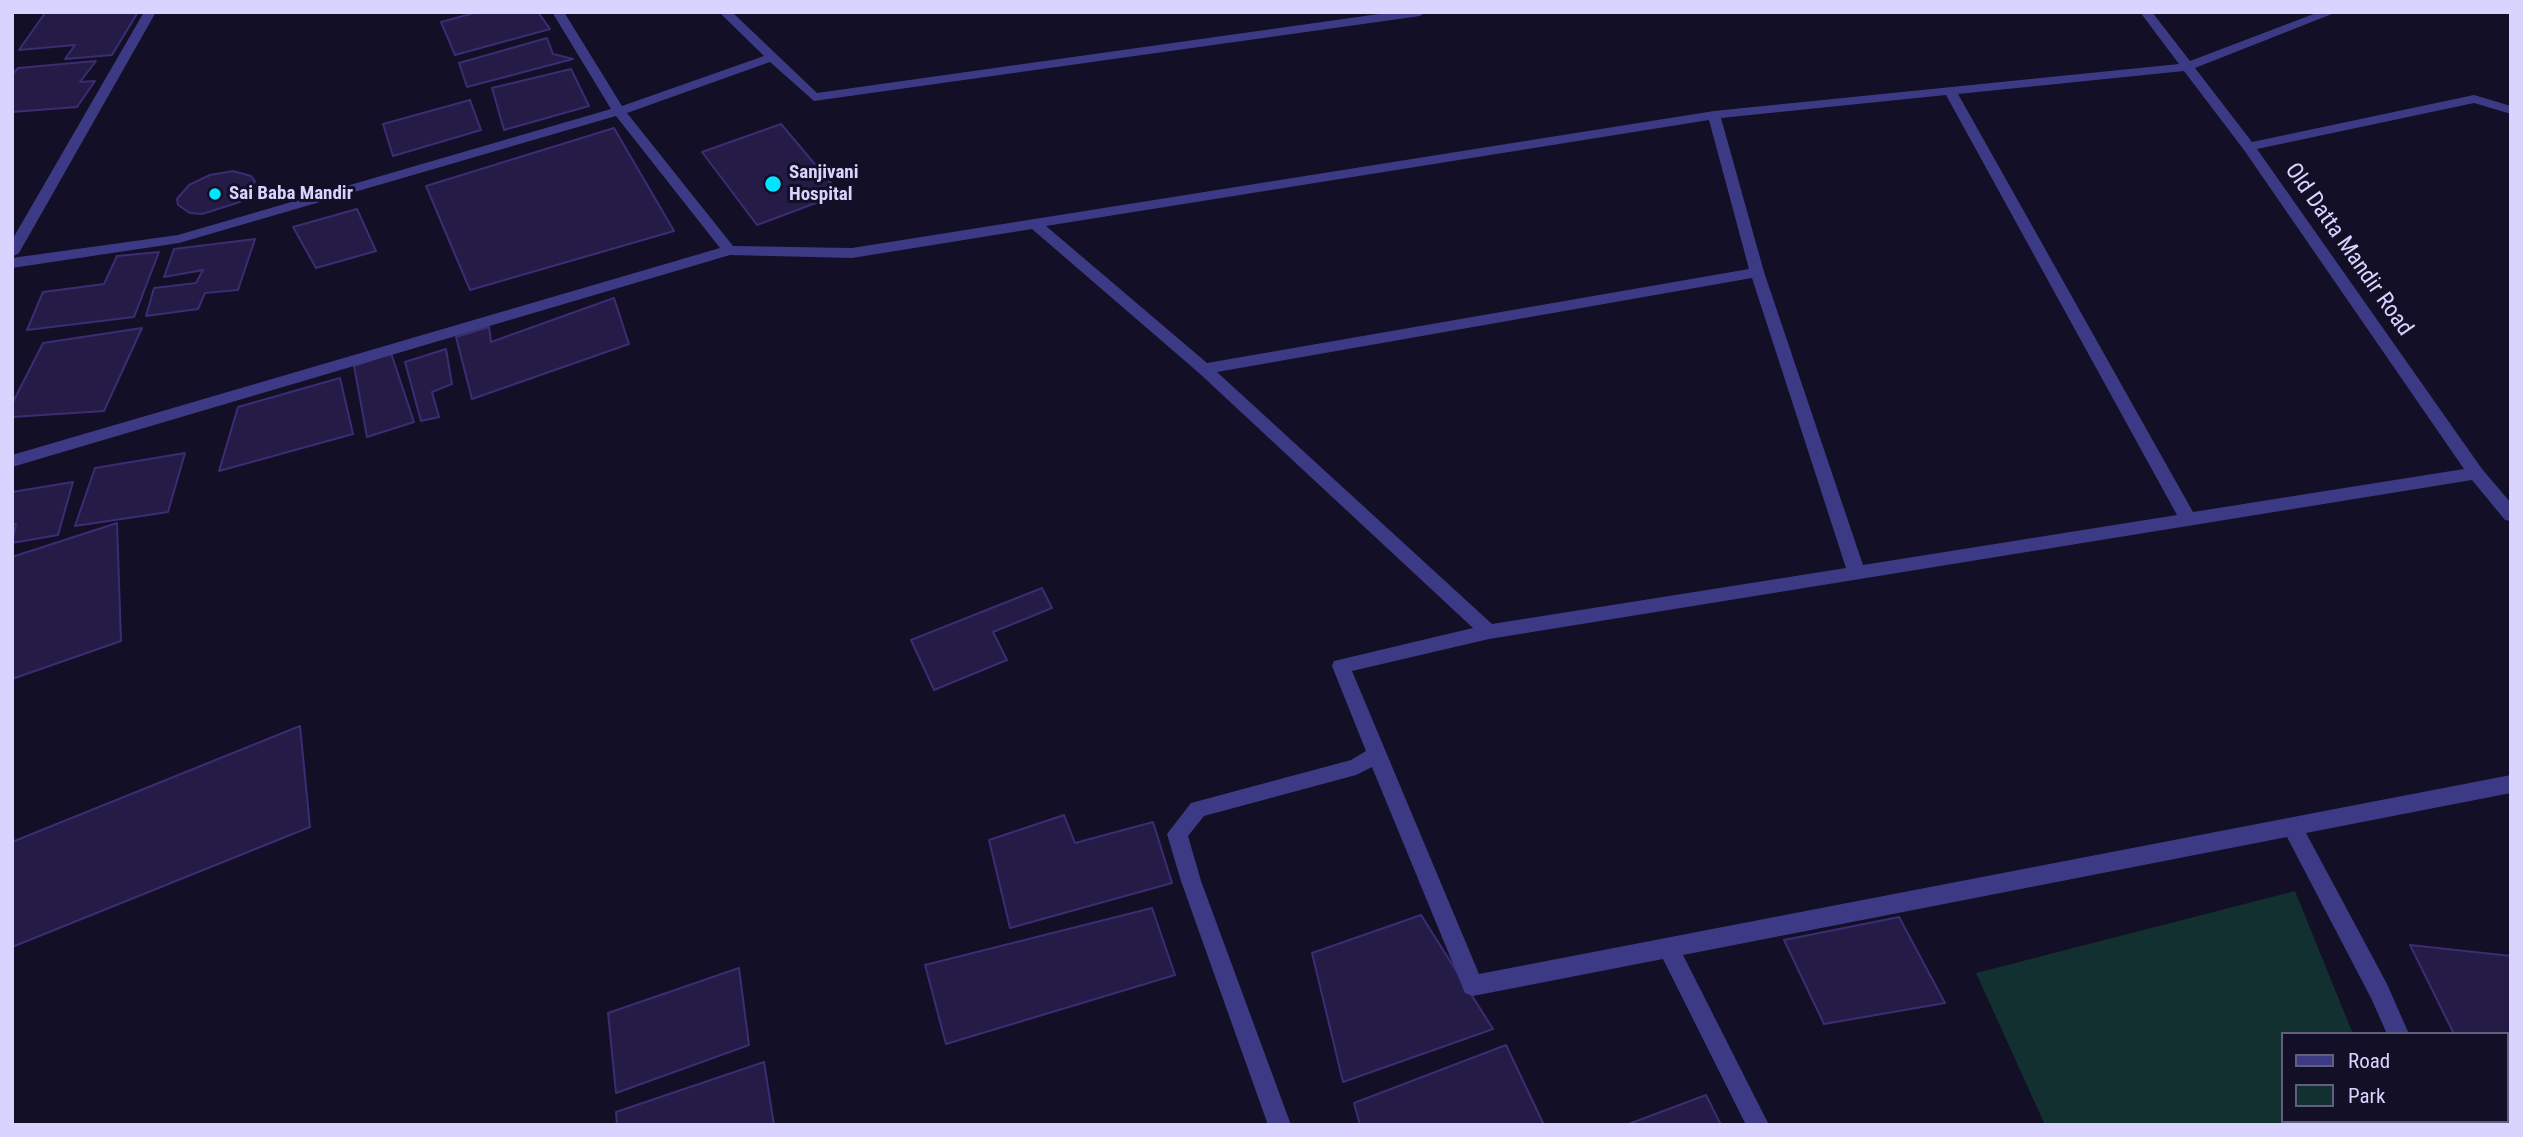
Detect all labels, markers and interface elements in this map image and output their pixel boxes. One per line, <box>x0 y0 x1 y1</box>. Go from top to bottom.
street label: Old Datta Mandir Road <box>2278 158 2418 342</box>
place label: Sanjivani Hospital <box>789 162 858 206</box>
marker: Sanjivani Hospital <box>763 174 783 194</box>
place label: Sai Baba Mandir <box>229 183 353 205</box>
marker: Sai Baba Mandir <box>207 186 223 202</box>
legend <box>2282 1032 2509 1123</box>
text: Road <box>2348 1049 2390 1073</box>
text: Park <box>2348 1084 2385 1108</box>

